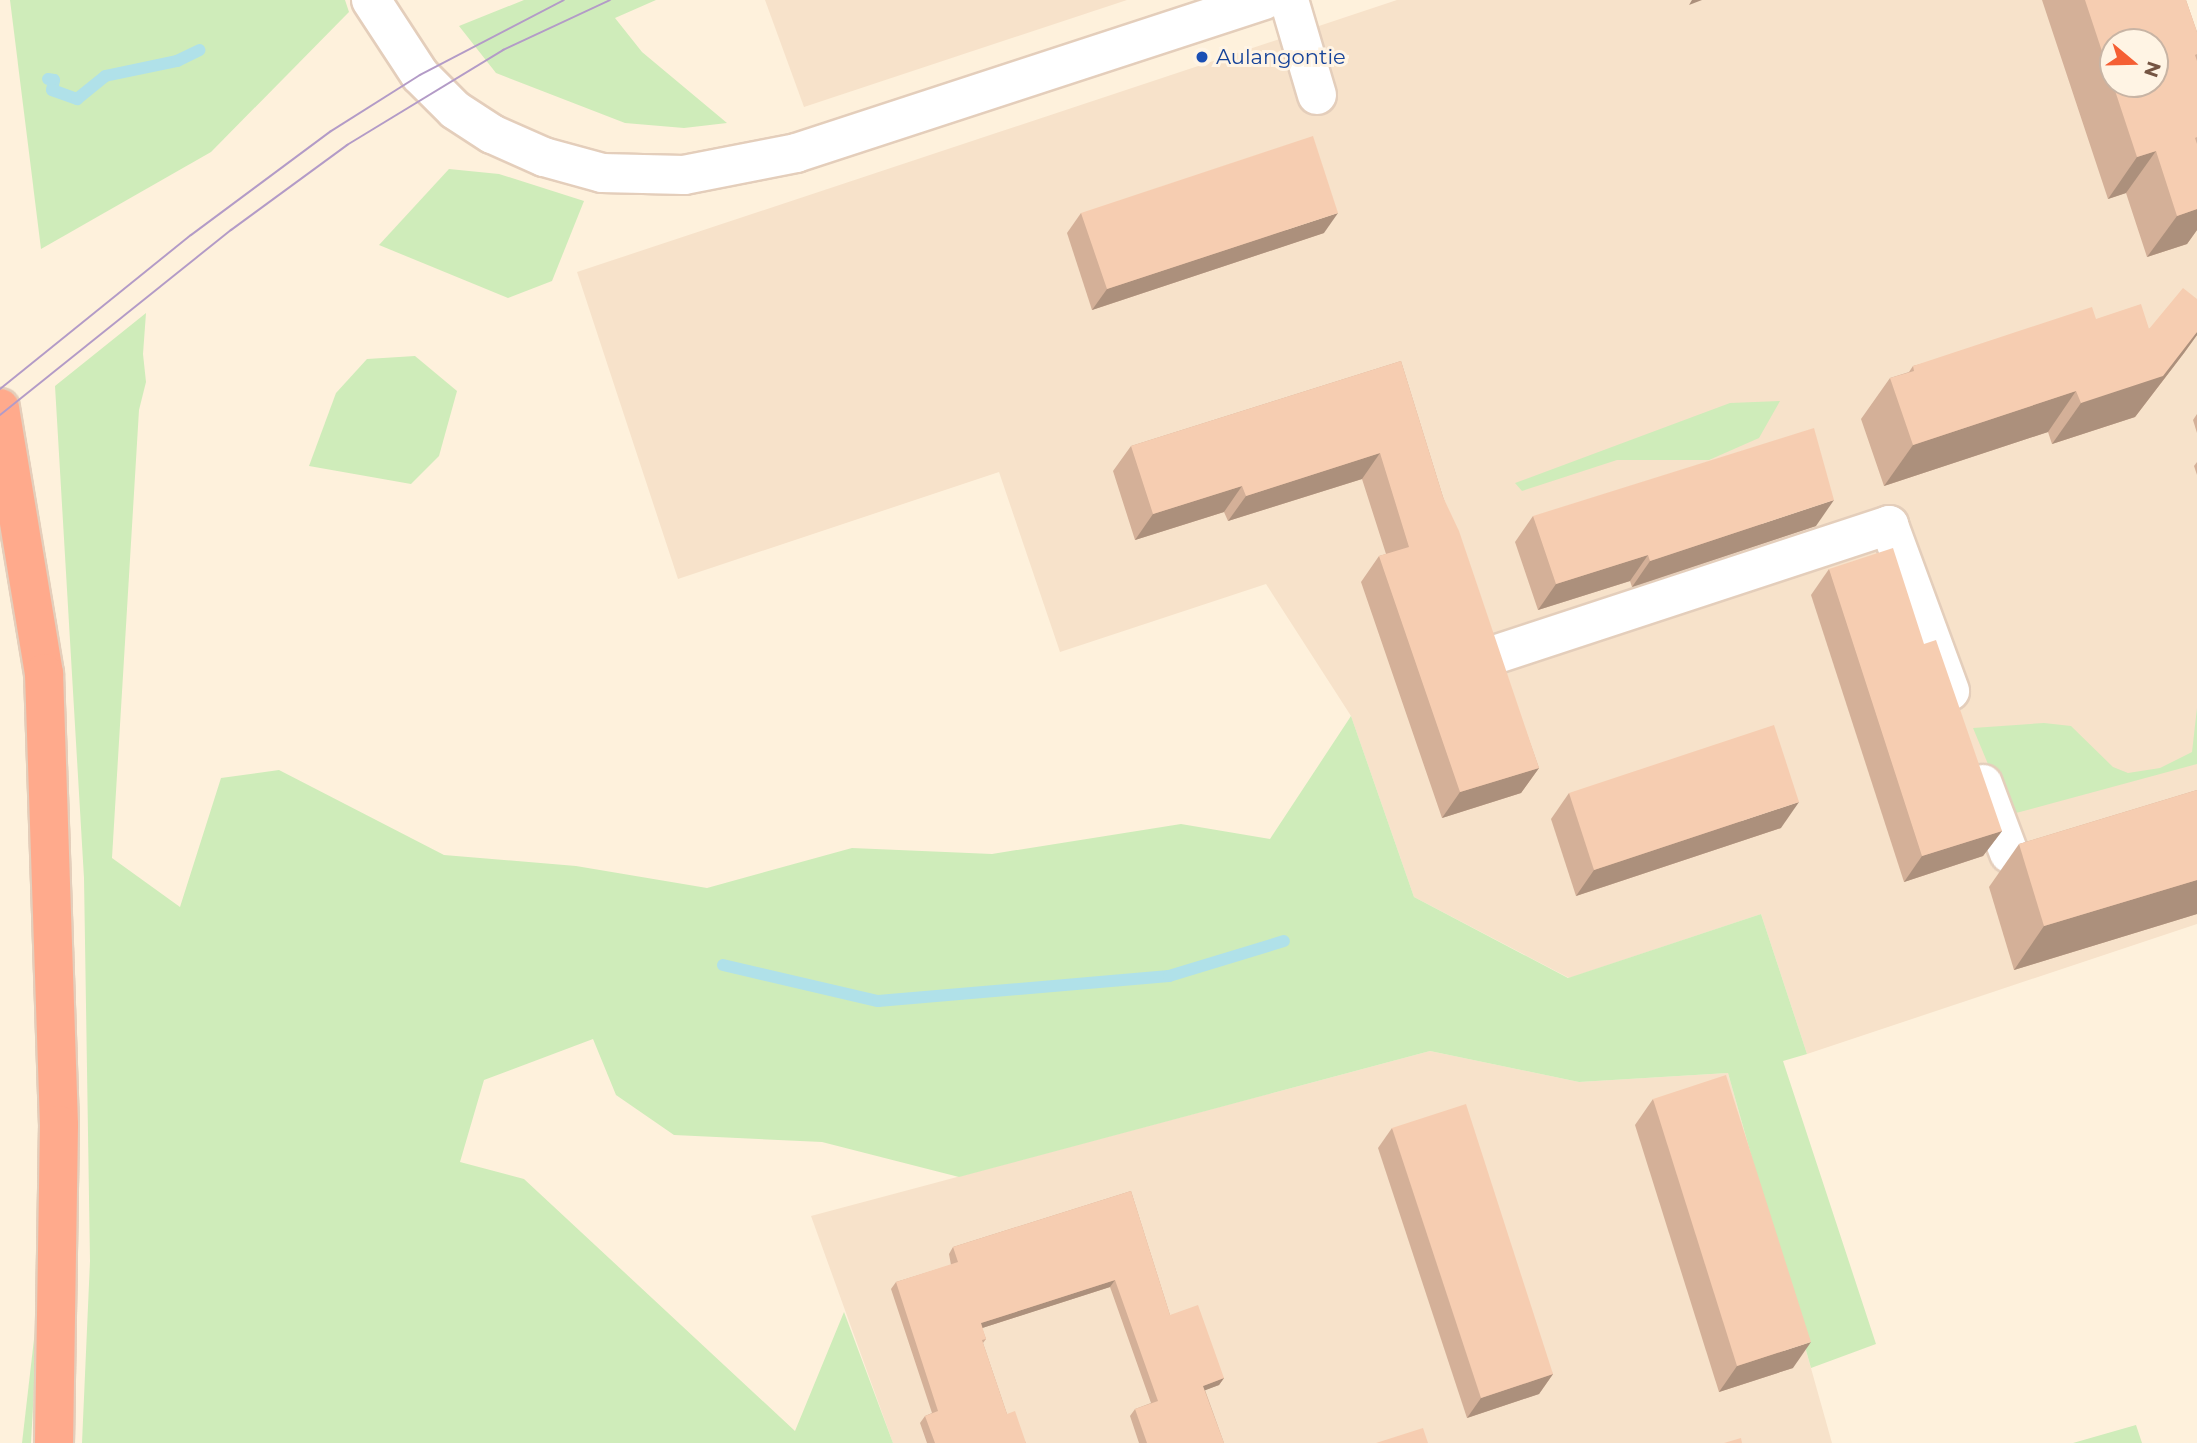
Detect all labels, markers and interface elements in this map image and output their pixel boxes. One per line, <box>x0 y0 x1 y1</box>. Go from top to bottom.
north arrow <box>2099 28 2169 98</box>
place label: Aulangontie <box>1216 44 1346 70</box>
marker: Aulangontie <box>1194 49 1210 65</box>
text: N <box>2139 58 2166 80</box>

